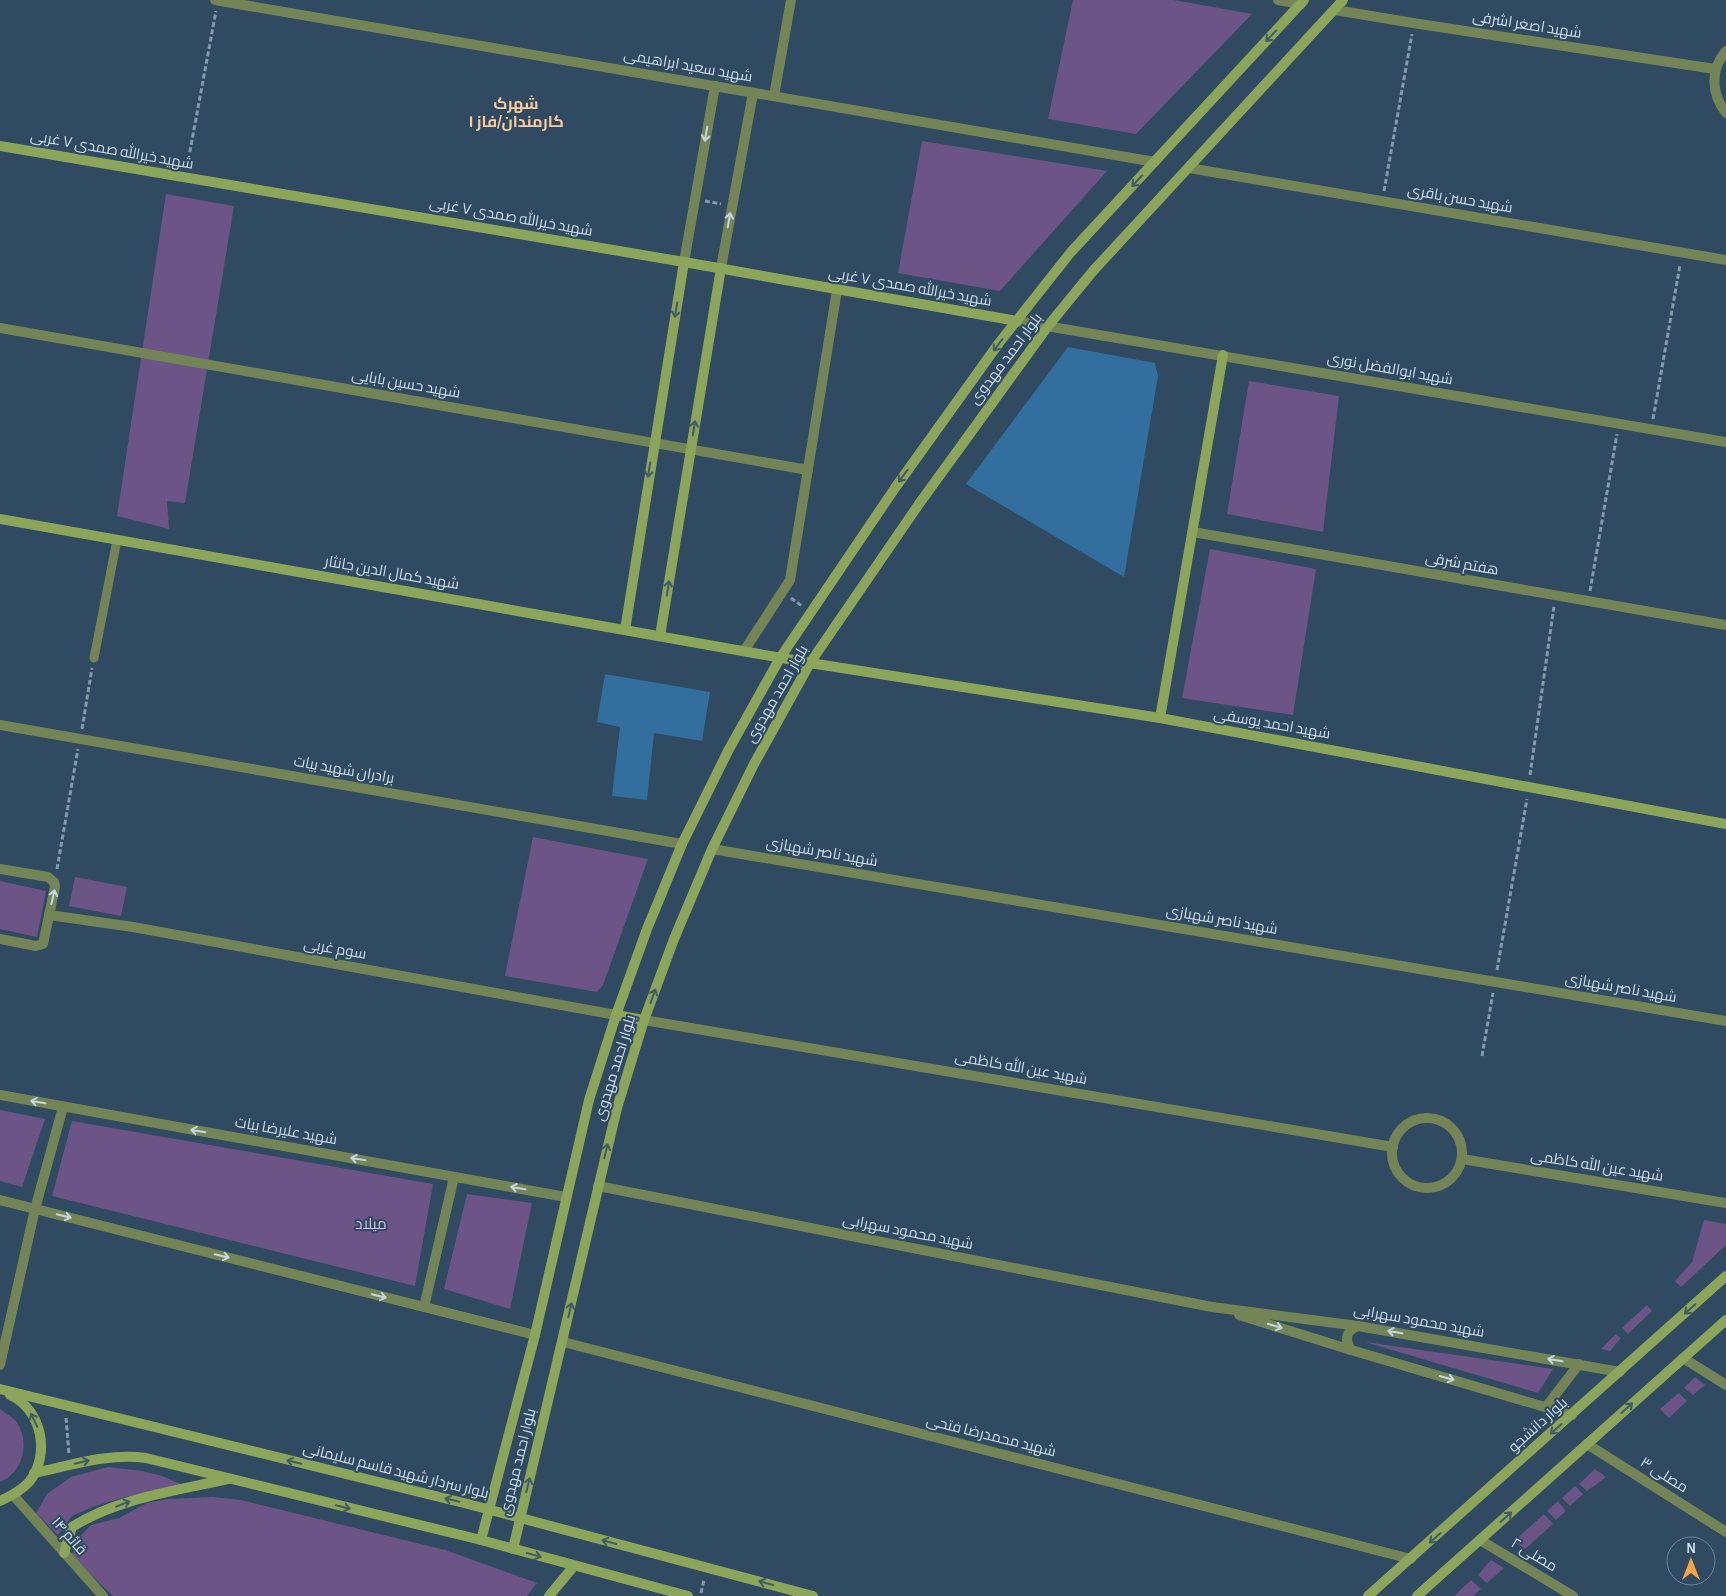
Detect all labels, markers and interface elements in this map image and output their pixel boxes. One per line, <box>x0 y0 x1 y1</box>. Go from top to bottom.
street label: شهید اصغر اشرفی <box>1471 8 1583 43</box>
one-way arrow <box>1265 29 1277 42</box>
street label: شهید سعید ابراهیمی <box>622 46 754 87</box>
district label: شهرک کارمندان/فاز ۱ <box>468 95 564 131</box>
street label: شهید خیرالله صمدی ۷ غربی <box>29 125 195 174</box>
one-way arrow <box>701 126 711 142</box>
one-way arrow <box>1131 174 1143 187</box>
street label: شهید حسن باقری <box>1406 181 1514 218</box>
street label: شهید خیرالله صمدی ۷ غربی <box>428 192 594 241</box>
one-way arrow <box>725 213 735 229</box>
street label: شهید خیرالله صمدی ۷ غربی <box>827 262 993 311</box>
one-way arrow <box>670 301 680 317</box>
street label: بلوار احمد مهدوی <box>967 311 1047 409</box>
one-way arrow <box>993 338 1003 352</box>
street label: شهید ابوالفضل نوری <box>1326 350 1454 389</box>
street label: شهید حسین بابایی <box>350 366 462 403</box>
one-way arrow <box>690 420 700 436</box>
one-way arrow <box>644 462 654 478</box>
one-way arrow <box>898 469 908 483</box>
street label: هفتم شرقی <box>1424 549 1500 580</box>
street label: شهید کمال الدین جانثار <box>322 553 461 594</box>
one-way arrow <box>663 581 673 597</box>
street label: بلوار احمد مهدوی <box>743 643 813 746</box>
street label: شهید احمد یوسفی <box>1212 705 1332 744</box>
street label: برادران شهید بیات <box>292 753 396 788</box>
street label: شهید ناصر شهبازی <box>765 834 879 871</box>
one-way arrow <box>49 889 58 905</box>
street label: شهید ناصر شهبازی <box>1165 902 1279 939</box>
street label: سوم غربی <box>302 936 368 964</box>
street label: شهید ناصر شهبازی <box>1564 970 1678 1007</box>
one-way arrow <box>649 989 658 1004</box>
street label: بلوار احمد مهدوی <box>592 1013 640 1123</box>
street label: شهید عین الله کاظمی <box>953 1046 1089 1089</box>
one-way arrow <box>30 1097 46 1106</box>
street label: شهید علیرضا بیات <box>233 1114 338 1149</box>
one-way arrow <box>190 1125 206 1135</box>
one-way arrow <box>602 1144 611 1160</box>
street label: شهید عین الله کاظمی <box>1529 1145 1665 1186</box>
one-way arrow <box>350 1154 366 1164</box>
one-way arrow <box>510 1183 526 1193</box>
street label: شهید محمود سهرابی <box>841 1211 975 1254</box>
one-way arrow <box>56 1212 72 1221</box>
park label: میلاد <box>355 1217 387 1232</box>
one-way arrow <box>213 1252 229 1261</box>
one-way arrow <box>371 1291 387 1301</box>
street label: شهید محمود سهرابی <box>1352 1301 1486 1342</box>
one-way arrow <box>566 1302 575 1318</box>
one-way arrow <box>1683 1303 1696 1314</box>
one-way arrow <box>1267 1322 1283 1332</box>
one-way arrow <box>1387 1327 1403 1337</box>
one-way arrow <box>1547 1354 1563 1364</box>
one-way arrow <box>1439 1374 1455 1384</box>
street label: بلوار دانشجو <box>1505 1394 1571 1456</box>
one-way arrow <box>1620 1403 1633 1414</box>
street label: بلوار احمد مهدوی <box>497 1407 541 1518</box>
street label: شهید محمدرضا فتحی <box>924 1412 1058 1461</box>
one-way arrow <box>29 1413 39 1428</box>
one-way arrow <box>1550 1423 1563 1435</box>
street label: بلوار سردار شهید قاسم سلیمانی <box>301 1440 491 1503</box>
street label: مصلی ۳ <box>1637 1455 1690 1497</box>
one-way arrow <box>287 1456 303 1466</box>
one-way arrow <box>73 1457 89 1466</box>
one-way arrow <box>524 1477 533 1493</box>
one-way arrow <box>444 1495 460 1505</box>
one-way arrow <box>115 1498 130 1508</box>
one-way arrow <box>334 1503 350 1512</box>
one-way arrow <box>1499 1511 1512 1523</box>
street label: قائم ۱۴ <box>47 1514 89 1559</box>
one-way arrow <box>1429 1532 1442 1544</box>
one-way arrow <box>602 1536 618 1546</box>
street label: مصلی ۲ <box>1507 1536 1560 1576</box>
north arrow <box>1666 1536 1716 1586</box>
text: N <box>1686 1542 1696 1556</box>
one-way arrow <box>526 1551 542 1561</box>
one-way arrow <box>759 1578 775 1588</box>

